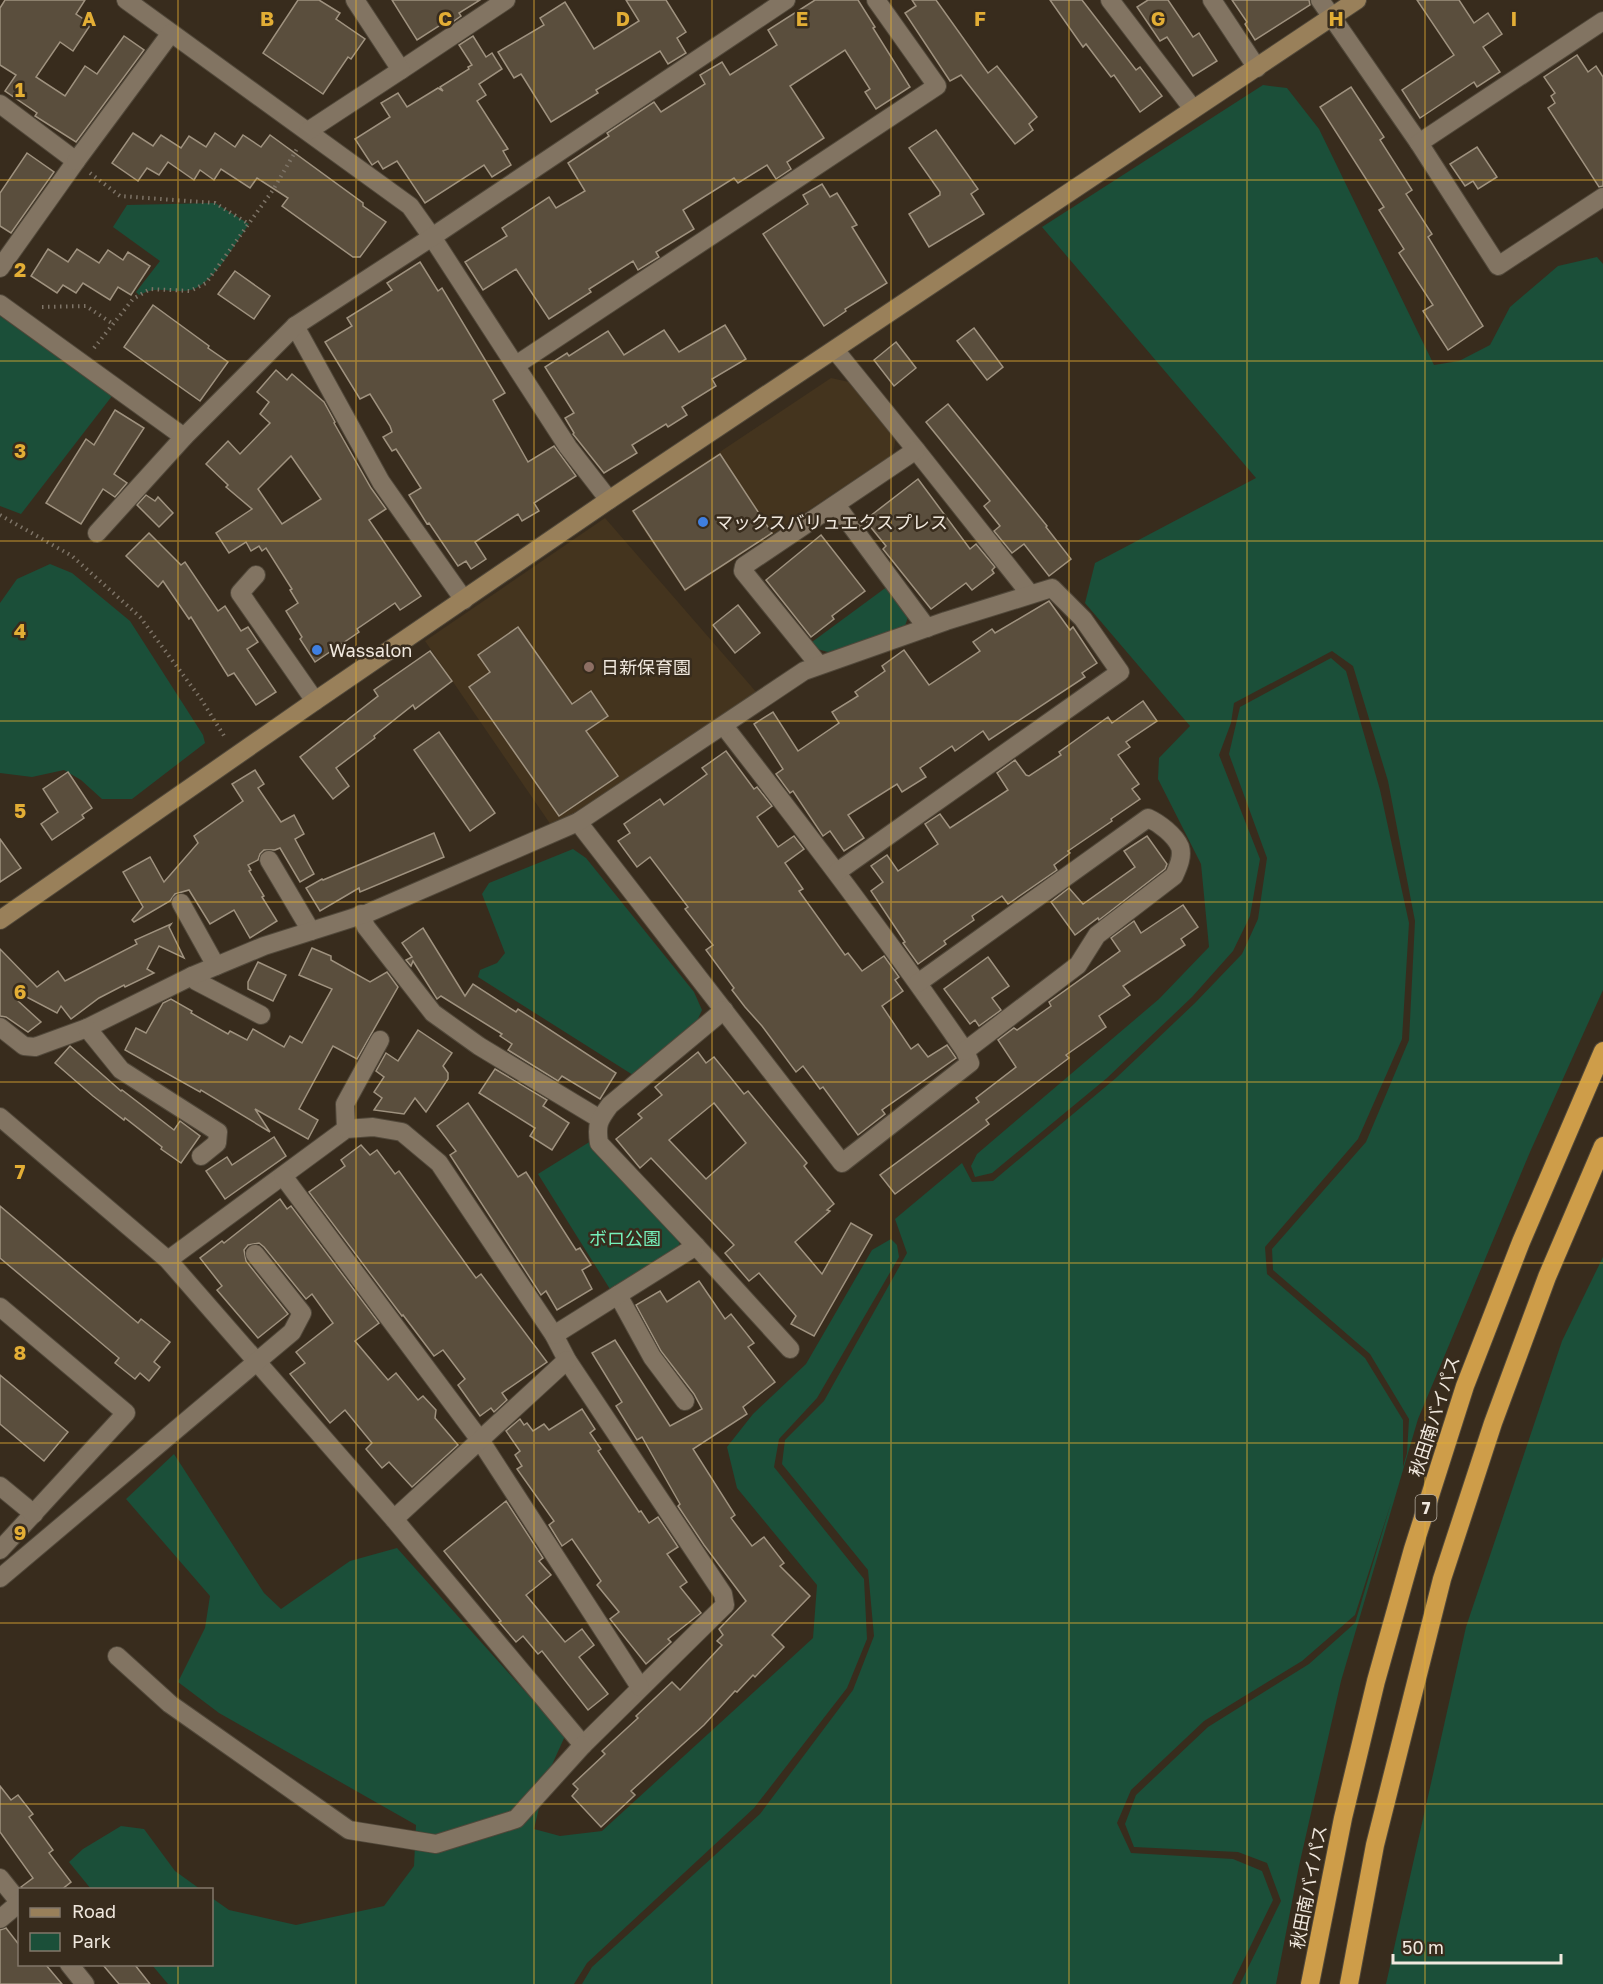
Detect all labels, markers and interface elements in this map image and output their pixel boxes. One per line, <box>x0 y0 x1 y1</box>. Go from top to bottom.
text: A <box>82 6 96 30</box>
text: B <box>260 6 274 30</box>
text: C <box>438 6 452 30</box>
text: D <box>616 6 630 30</box>
text: E <box>796 6 808 30</box>
text: F <box>974 6 986 30</box>
text: G <box>1151 6 1165 30</box>
text: H <box>1328 6 1344 30</box>
text: I <box>1511 6 1517 30</box>
text: 1 <box>15 77 25 101</box>
text: 2 <box>14 257 26 281</box>
text: 3 <box>14 438 26 462</box>
place label: マックスバリュエクスプレス <box>715 511 948 533</box>
marker: マックスバリュエクスプレス <box>696 515 710 529</box>
text: 4 <box>14 618 26 642</box>
place label: Wassalon <box>329 639 412 661</box>
marker: Wassalon <box>310 643 324 657</box>
place label: 日新保育園 <box>601 656 691 678</box>
marker: 日新保育園 <box>582 660 596 674</box>
text: 5 <box>14 798 26 822</box>
text: 6 <box>14 979 26 1003</box>
text: 7 <box>15 1159 26 1183</box>
park label: ボロ公園 <box>589 1227 661 1249</box>
text: 8 <box>14 1340 26 1364</box>
street label: 秋田南バイパス <box>1404 1353 1464 1479</box>
road number: 7 <box>1416 1495 1436 1521</box>
text: 9 <box>14 1520 26 1544</box>
street label: 秋田南バイパス <box>1285 1823 1331 1951</box>
legend <box>18 1888 213 1966</box>
text: Road <box>72 1900 116 1922</box>
scale bar <box>1393 1927 1561 1965</box>
text: Park <box>72 1930 111 1952</box>
text: 50 m <box>1402 1936 1444 1958</box>

